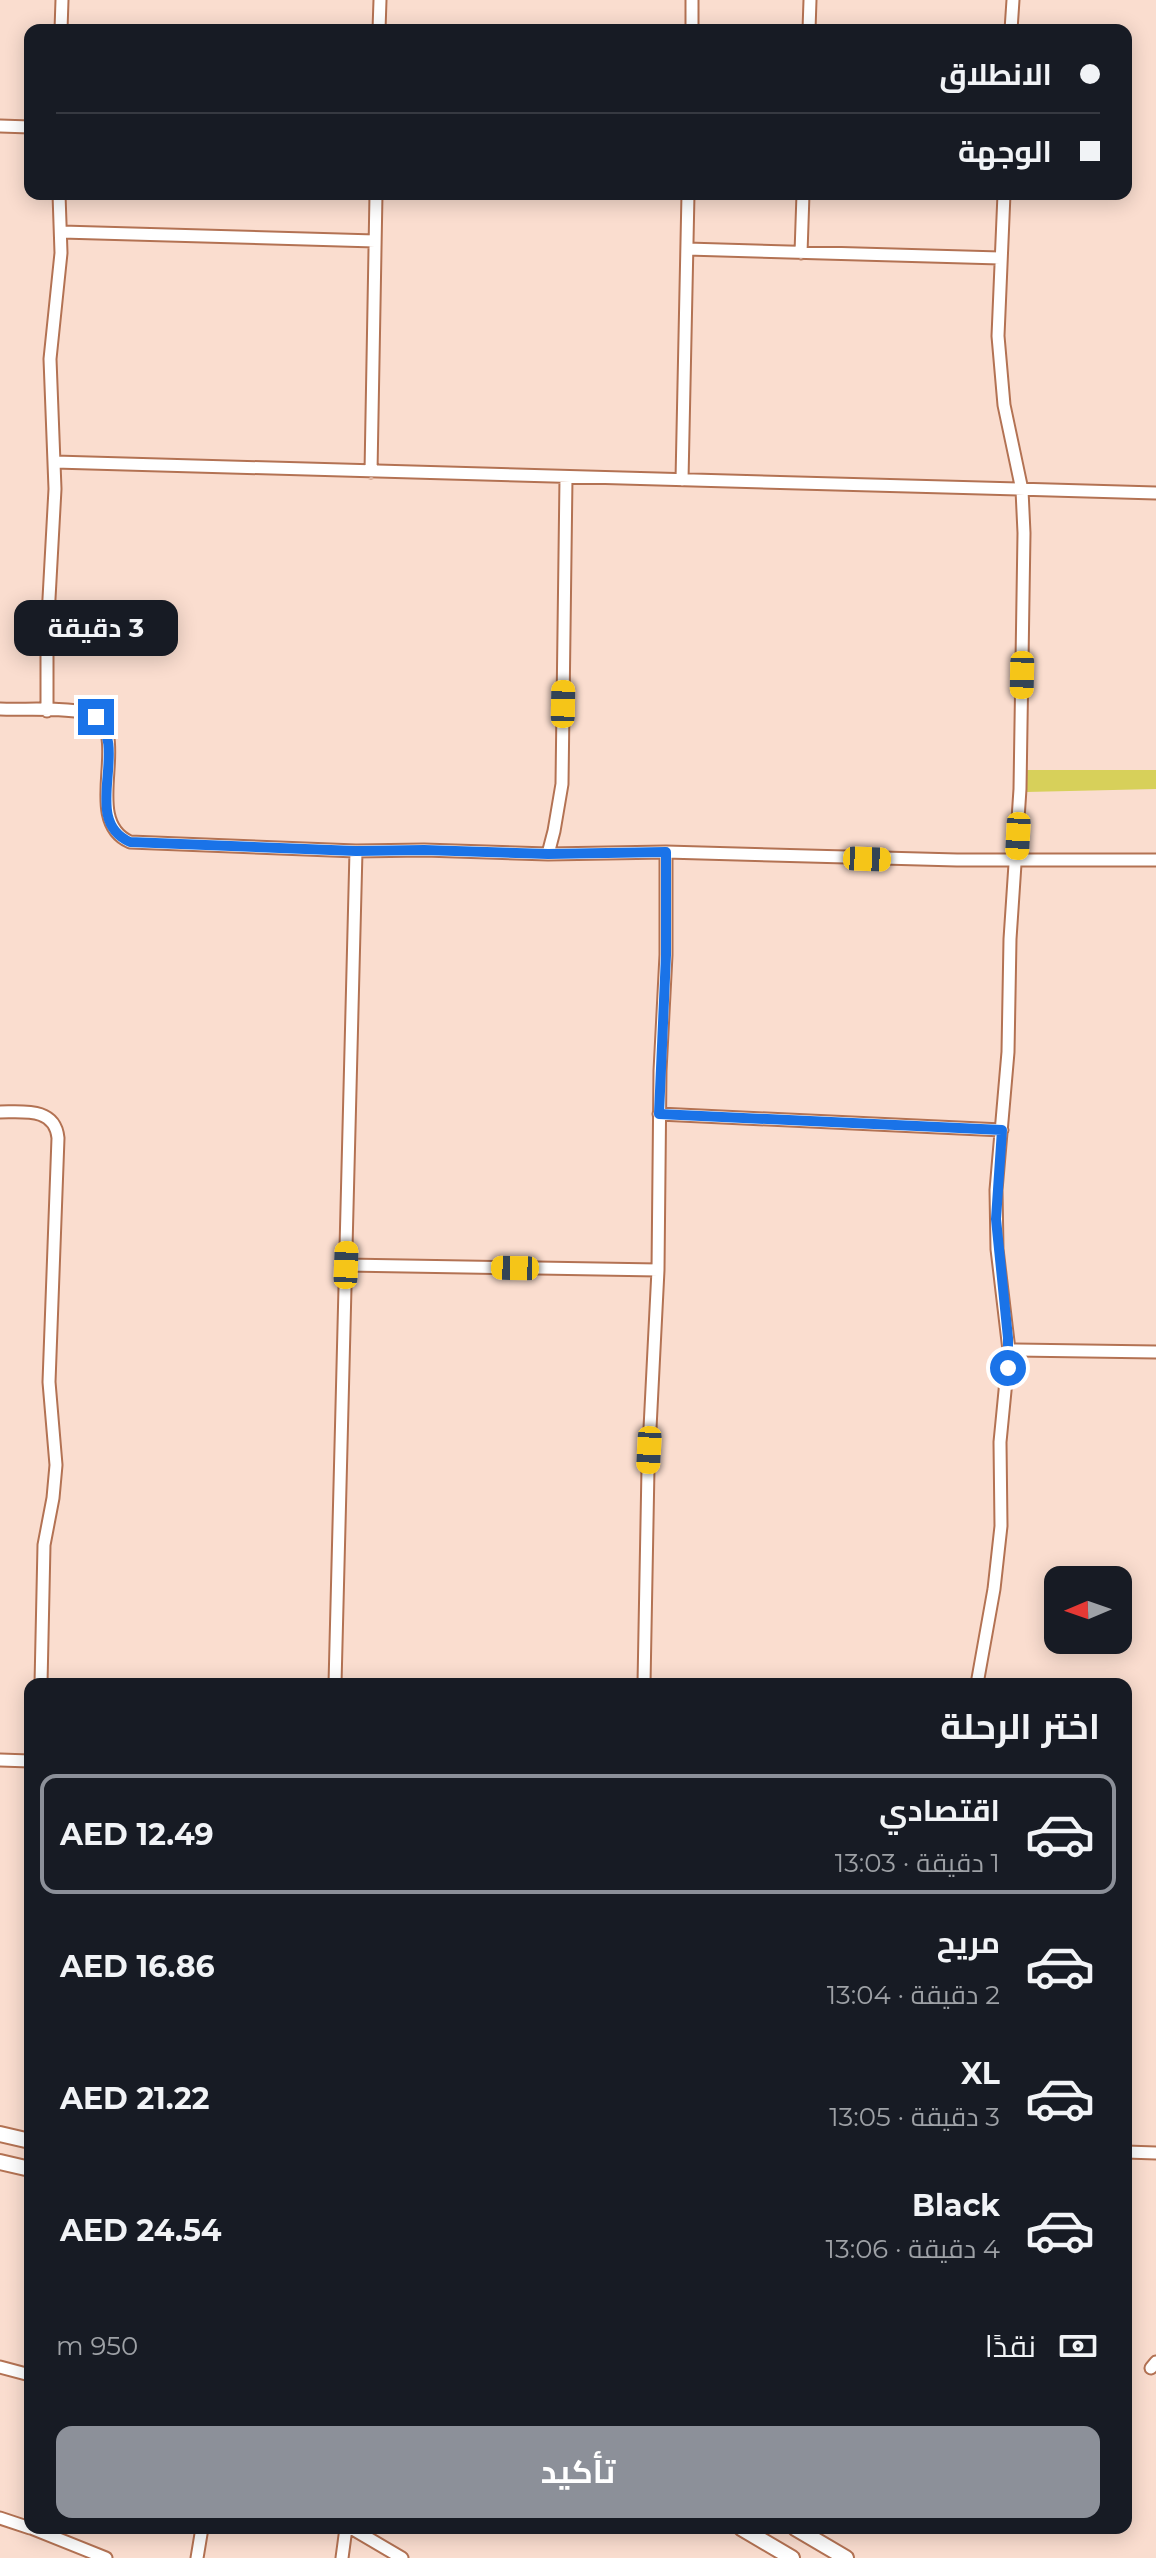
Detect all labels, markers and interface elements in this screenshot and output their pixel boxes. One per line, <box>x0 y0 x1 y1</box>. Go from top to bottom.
text: الانطلاق <box>939 56 1052 93</box>
text: الوجهة <box>958 133 1052 170</box>
callout: 3 دقيقة <box>14 601 178 657</box>
text: 3 دقيقة <box>48 612 144 644</box>
car <box>1010 651 1034 699</box>
car <box>551 680 575 728</box>
route end <box>78 699 114 735</box>
car <box>1005 811 1031 861</box>
car <box>843 846 891 872</box>
car <box>333 1241 359 1289</box>
car <box>491 1256 539 1280</box>
route start <box>990 1350 1026 1386</box>
car <box>636 1425 662 1475</box>
north arrow <box>1044 1566 1132 1654</box>
map controls <box>1044 1566 1132 1654</box>
text: اختر الرحلة <box>940 1704 1100 1748</box>
text: اقتصادي <box>879 1792 1000 1829</box>
icon: car <box>1024 1798 1096 1870</box>
text: AED 12.49 <box>60 1816 214 1853</box>
text: 1 دقيقة · 13:03 <box>835 1847 1000 1879</box>
text: مريح <box>937 1924 1000 1961</box>
icon: car <box>1024 1930 1096 2002</box>
text: AED 16.86 <box>60 1948 215 1985</box>
text: 2 دقيقة · 13:04 <box>827 1979 1000 2011</box>
text: XL <box>961 2055 1000 2092</box>
icon: car <box>1024 2062 1096 2134</box>
text: AED 21.22 <box>60 2080 209 2117</box>
text: 3 دقيقة · 13:05 <box>829 2101 1000 2133</box>
text: Black <box>912 2187 1000 2224</box>
icon: car <box>1024 2194 1096 2266</box>
text: AED 24.54 <box>60 2212 221 2249</box>
text: 4 دقيقة · 13:06 <box>826 2233 1000 2265</box>
icon: cash <box>1056 2324 1100 2368</box>
text: نقدًا <box>985 2328 1036 2365</box>
text: 950 m <box>56 2330 138 2362</box>
button: تأكيد <box>56 2426 1100 2518</box>

